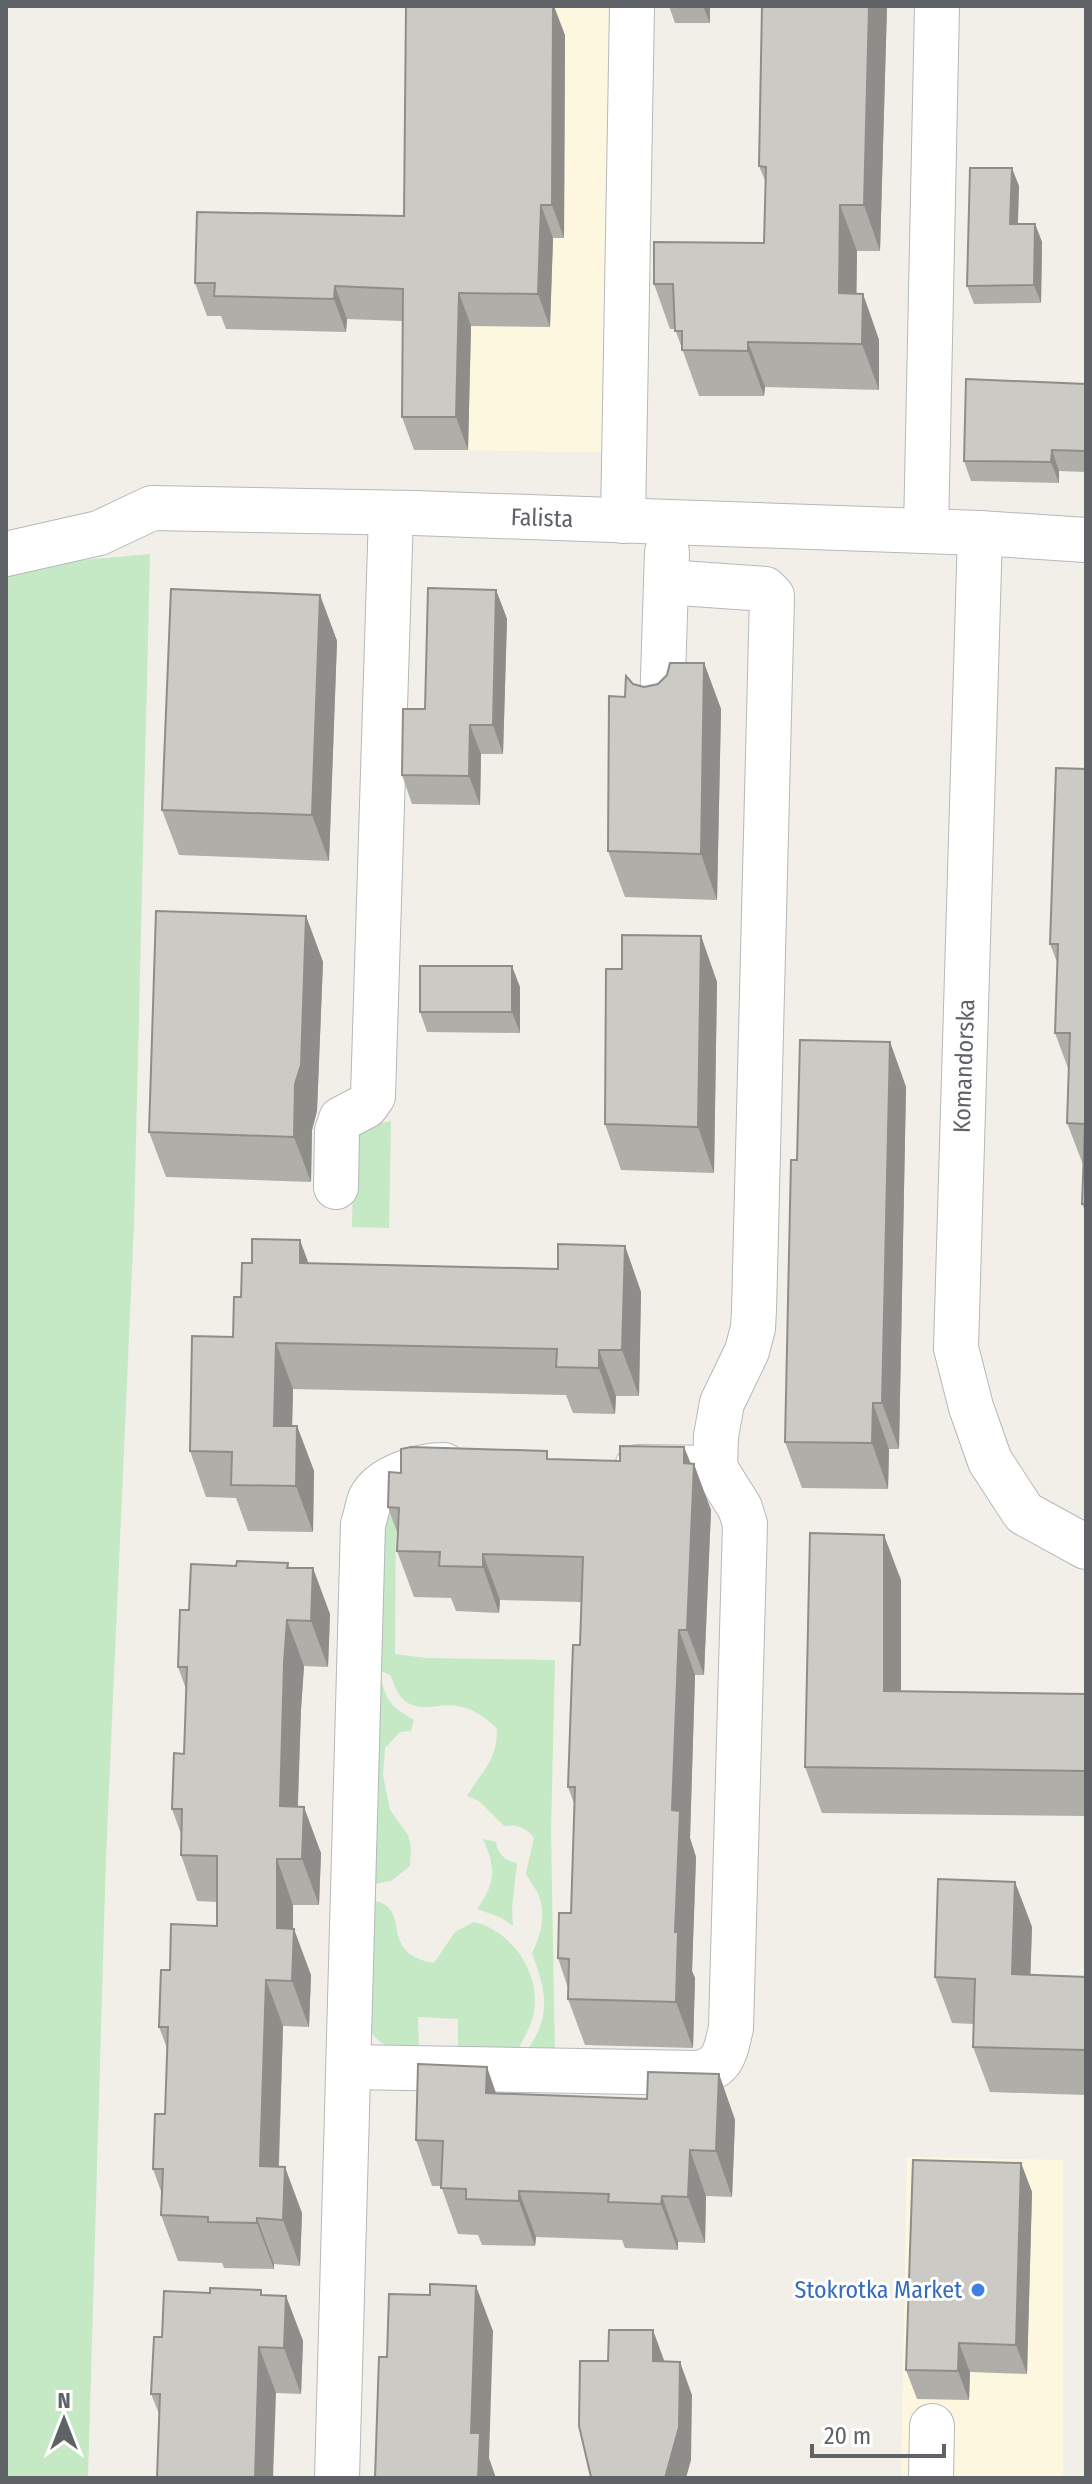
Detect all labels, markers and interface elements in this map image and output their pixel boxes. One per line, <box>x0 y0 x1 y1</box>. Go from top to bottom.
street label: Falista <box>510 503 574 533</box>
street label: Komandorska <box>948 998 980 1134</box>
place label: Stokrotka Market <box>795 2276 962 2304</box>
marker: Stokrotka Market <box>969 2281 987 2299</box>
north arrow <box>24 2380 104 2460</box>
text: N <box>57 2387 71 2414</box>
scale bar <box>812 2408 944 2458</box>
text: 20 m <box>824 2422 871 2450</box>

